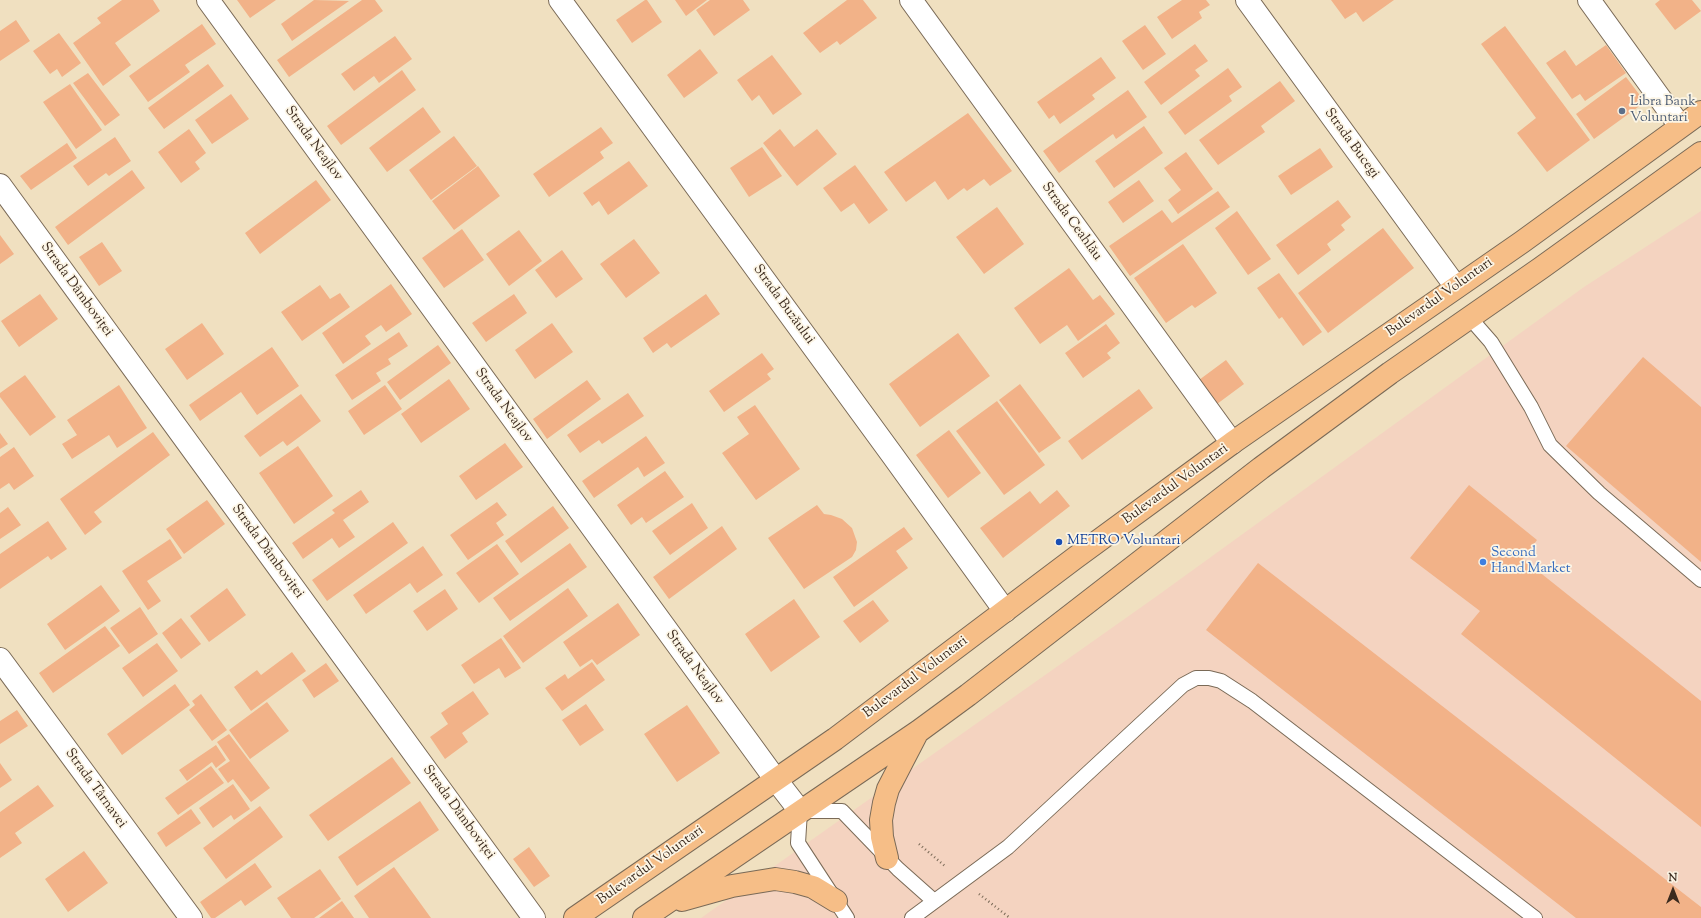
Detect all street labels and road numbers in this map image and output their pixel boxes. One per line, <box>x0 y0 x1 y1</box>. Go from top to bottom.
street label: Strada Neajlov <box>280 103 346 185</box>
street label: Strada Bucegi <box>1320 106 1382 182</box>
street label: Strada Ceahlău <box>1037 180 1105 264</box>
street label: Strada Dâmboviței <box>36 240 116 340</box>
street label: Bulevardul Voluntari <box>1383 255 1497 341</box>
street label: Strada Buzăului <box>748 262 818 348</box>
street label: Strada Neajlov <box>470 365 536 447</box>
street label: Bulevardul Voluntari <box>1120 441 1232 529</box>
street label: Strada Dâmboviței <box>227 502 307 602</box>
street label: Strada Neajlov <box>661 627 727 709</box>
street label: Bulevardul Voluntari <box>861 633 971 723</box>
street label: Strada Târnavei <box>61 746 129 832</box>
street label: Strada Dâmboviței <box>418 763 498 863</box>
street label: Bulevardul Voluntari <box>594 823 708 909</box>

